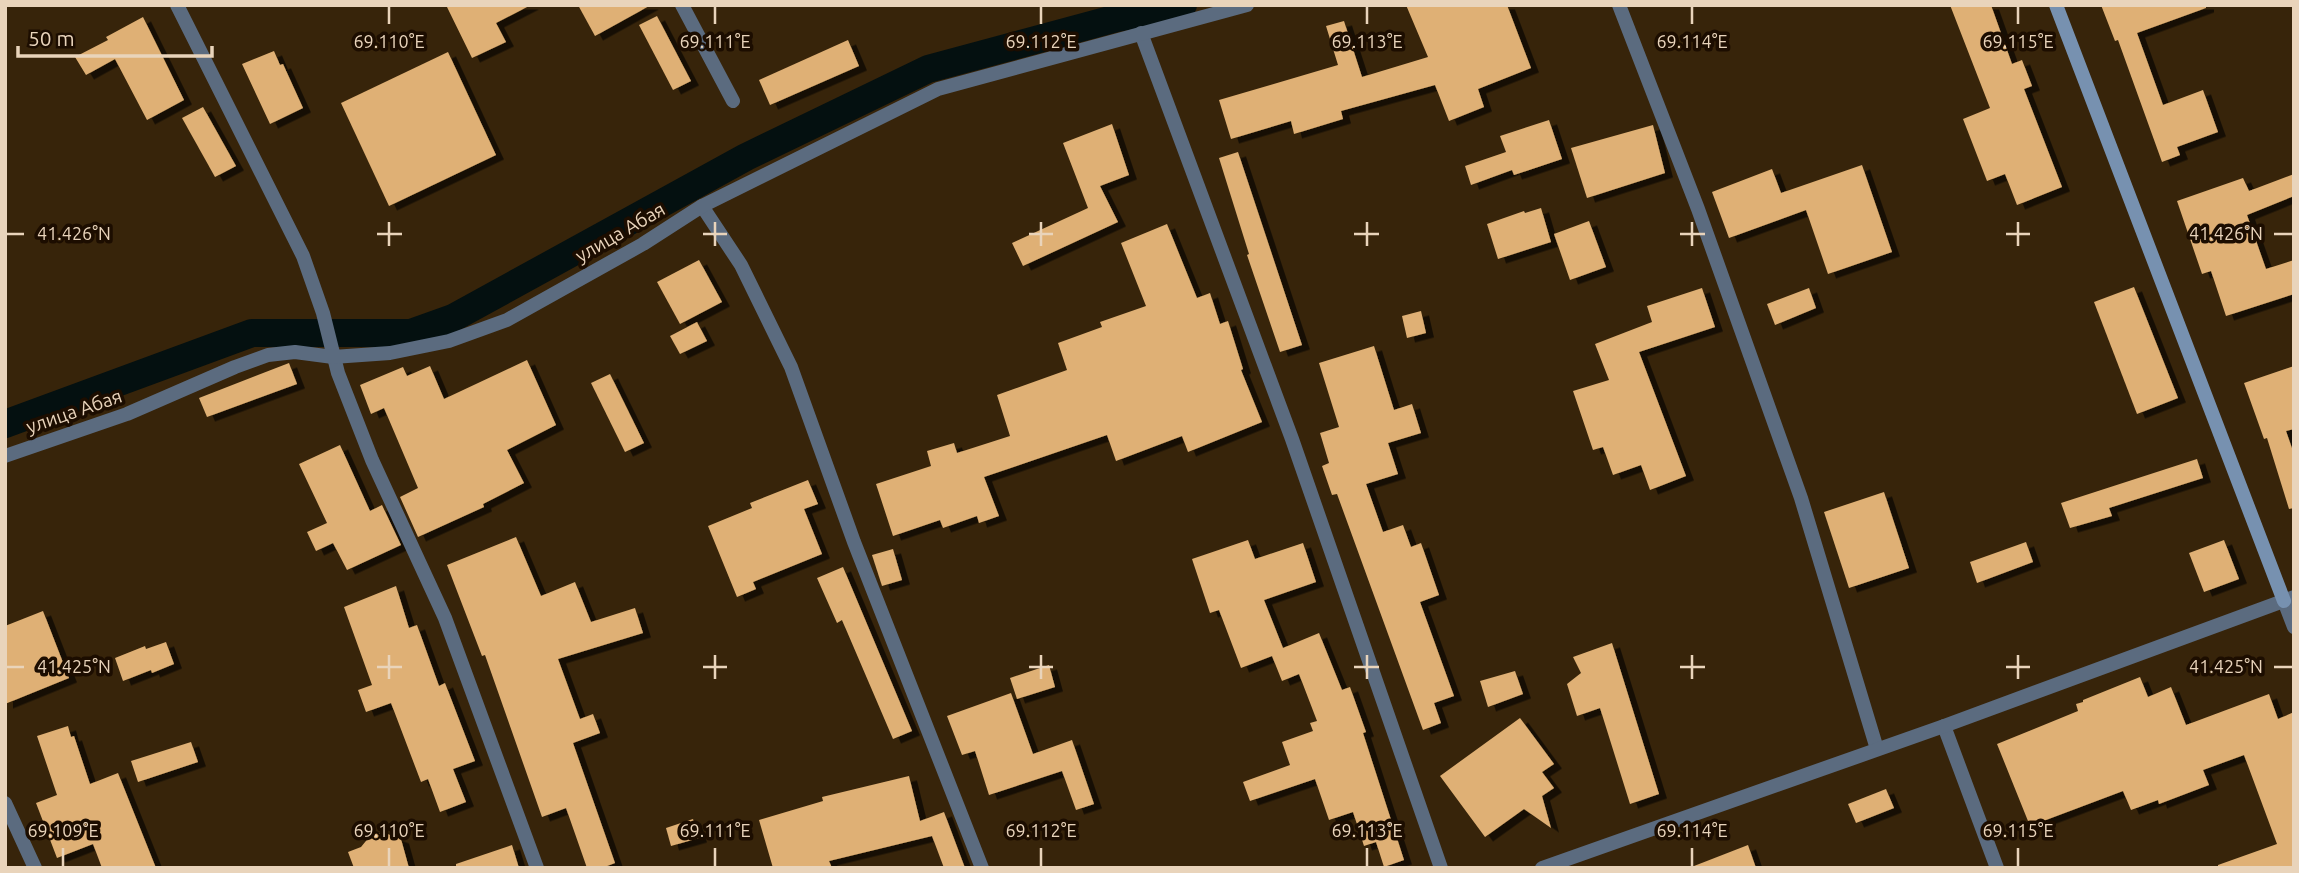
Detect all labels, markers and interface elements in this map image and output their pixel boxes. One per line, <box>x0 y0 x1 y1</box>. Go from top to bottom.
scale bar <box>18 14 212 58</box>
text: 50 m <box>28 26 75 50</box>
text: 69.110°E <box>353 31 425 51</box>
text: 69.111°E <box>679 31 751 51</box>
text: 69.112°E <box>1005 31 1077 51</box>
text: 69.113°E <box>1331 31 1403 51</box>
text: 69.114°E <box>1656 31 1728 51</box>
text: 69.115°E <box>1982 31 2054 51</box>
street label: улица Абая <box>571 198 669 266</box>
text: 41.426°N <box>37 223 111 243</box>
text: 41.426°N <box>2189 223 2263 243</box>
street label: улица Абая <box>23 384 125 438</box>
text: 41.425°N <box>37 656 111 676</box>
text: 41.425°N <box>2189 656 2263 676</box>
text: 69.109°E <box>27 820 99 840</box>
text: 69.110°E <box>353 820 425 840</box>
text: 69.111°E <box>679 820 751 840</box>
text: 69.112°E <box>1005 820 1077 840</box>
text: 69.113°E <box>1331 820 1403 840</box>
text: 69.114°E <box>1656 820 1728 840</box>
text: 69.115°E <box>1982 820 2054 840</box>

